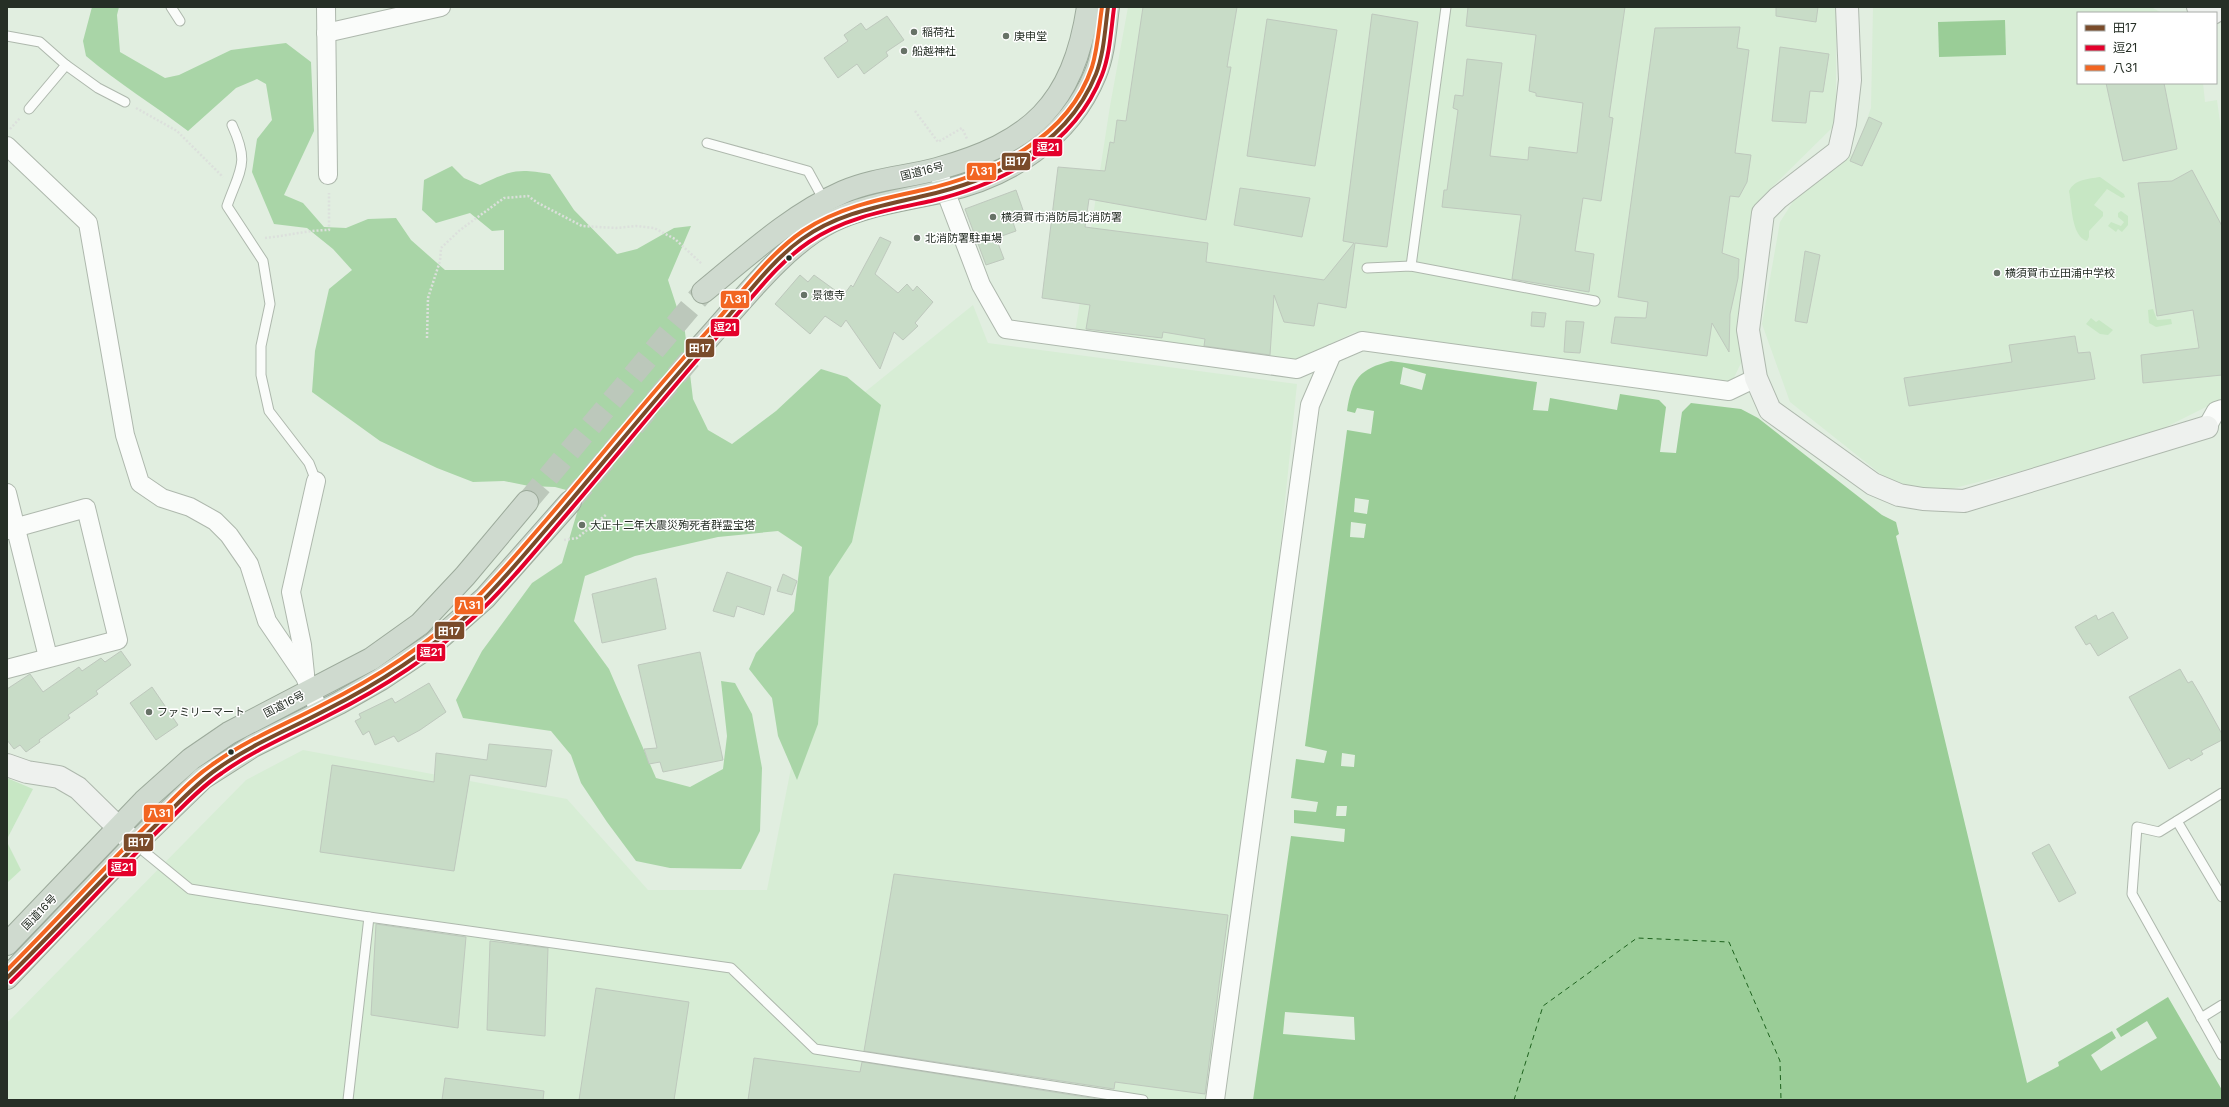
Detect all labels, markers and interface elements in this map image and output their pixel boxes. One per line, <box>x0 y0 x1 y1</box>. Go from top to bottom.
legend <box>2077 12 2217 84</box>
text: 田17 <box>2113 20 2137 35</box>
place label: 稲荷社 <box>922 25 955 39</box>
marker: 稲荷社 <box>909 27 919 37</box>
place label: 庚申堂 <box>1014 29 1047 43</box>
marker: 庚申堂 <box>1001 31 1011 41</box>
text: 逗21 <box>2113 40 2137 55</box>
place label: 船越神社 <box>912 44 956 58</box>
marker: 船越神社 <box>899 46 909 56</box>
text: 八31 <box>2113 60 2137 75</box>
line badge: 逗21 <box>1032 138 1063 157</box>
text: 逗21 <box>1037 140 1060 154</box>
line badge: 田17 <box>1001 152 1031 171</box>
text: 田17 <box>1005 154 1027 168</box>
street label: 国道16号 <box>899 159 945 183</box>
line badge: 八31 <box>966 162 997 181</box>
text: 八31 <box>970 164 993 178</box>
place label: 横須賀市消防局北消防署 <box>1001 210 1122 224</box>
marker: 横須賀市消防局北消防署 <box>988 212 998 222</box>
place label: 北消防署駐車場 <box>925 231 1002 245</box>
marker: 北消防署駐車場 <box>912 233 922 243</box>
unlabelled marker <box>784 253 794 263</box>
place label: 横須賀市立田浦中学校 <box>2005 266 2115 280</box>
marker: 横須賀市立田浦中学校 <box>1992 268 2002 278</box>
place label: 景徳寺 <box>812 288 845 302</box>
line badge: 八31 <box>720 290 750 309</box>
marker: 景徳寺 <box>799 290 809 300</box>
text: 八31 <box>724 292 747 306</box>
line badge: 逗21 <box>710 318 740 337</box>
text: 逗21 <box>714 320 737 334</box>
line badge: 田17 <box>685 338 715 358</box>
text: 田17 <box>689 341 711 355</box>
place label: 大正十二年大震災殉死者群霊宝塔 <box>590 518 755 532</box>
marker: 大正十二年大震災殉死者群霊宝塔 <box>577 520 587 530</box>
line badge: 八31 <box>454 596 484 615</box>
text: 八31 <box>458 598 481 612</box>
line badge: 田17 <box>434 621 465 640</box>
text: 田17 <box>438 624 460 638</box>
line badge: 逗21 <box>416 643 446 662</box>
text: 逗21 <box>420 645 443 659</box>
street label: 国道16号 <box>261 688 307 720</box>
place label: ファミリーマート <box>157 705 245 719</box>
marker: ファミリーマート <box>144 707 154 717</box>
unlabelled marker <box>226 747 236 757</box>
line badge: 八31 <box>143 804 174 823</box>
text: 八31 <box>148 806 171 820</box>
line badge: 田17 <box>123 833 154 852</box>
text: 田17 <box>128 835 150 849</box>
line badge: 逗21 <box>107 858 137 877</box>
text: 逗21 <box>111 860 134 874</box>
street label: 国道16号 <box>19 891 59 933</box>

